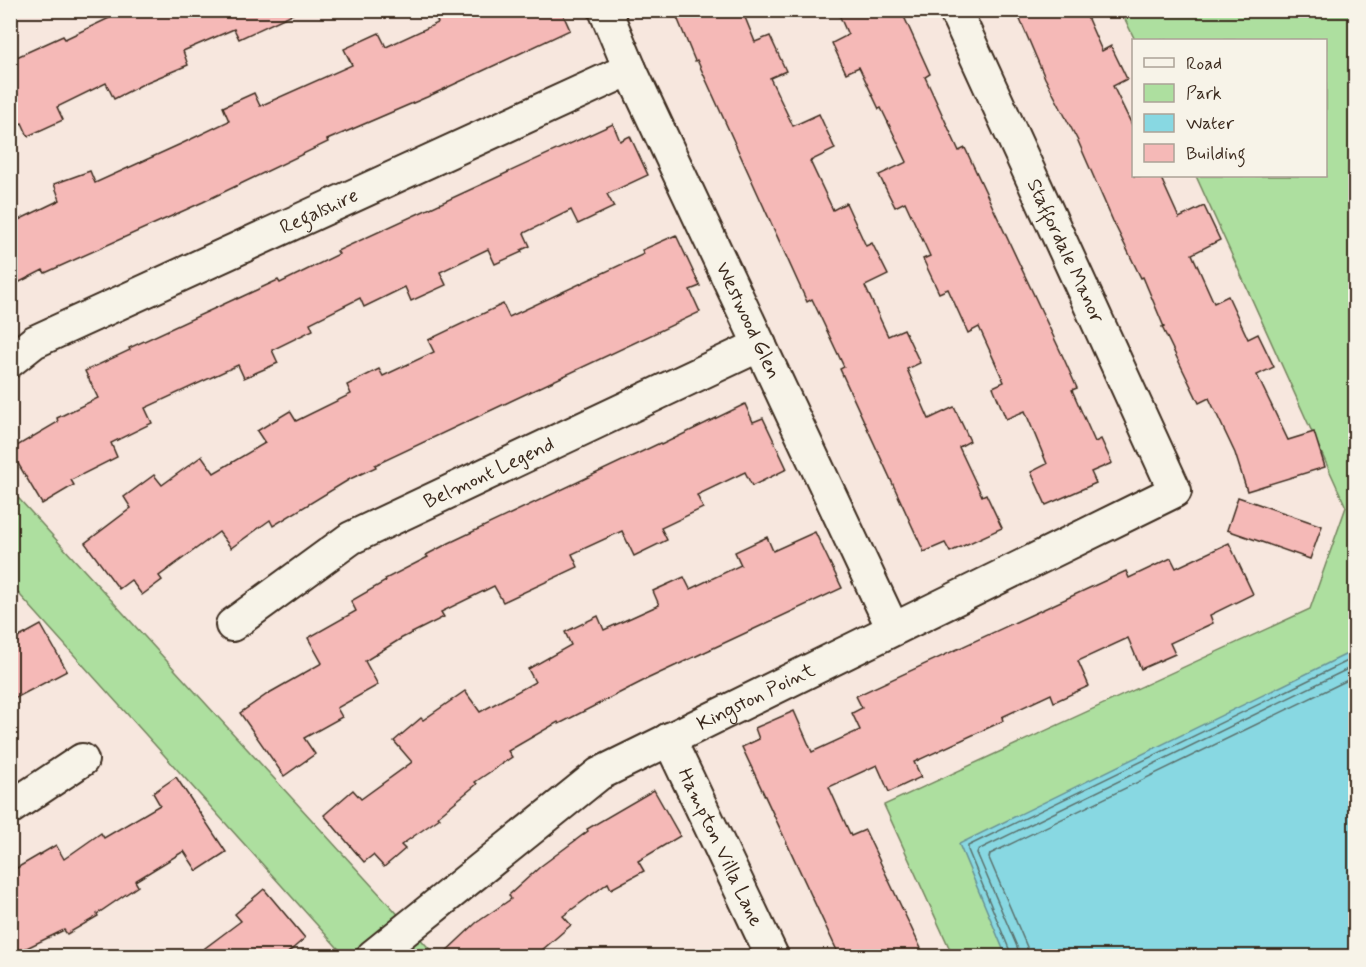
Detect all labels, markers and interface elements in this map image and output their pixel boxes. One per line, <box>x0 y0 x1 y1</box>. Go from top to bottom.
legend <box>1132 39 1327 177</box>
text: Road <box>1186 52 1222 76</box>
text: Park <box>1186 82 1222 106</box>
text: Water <box>1186 112 1235 136</box>
text: Building <box>1186 142 1246 168</box>
street label: Staffordale Manor <box>1018 174 1111 329</box>
street label: Regalshire <box>275 182 362 241</box>
street label: Westwood Glen <box>709 258 787 383</box>
street label: Belmont Legend <box>419 430 559 515</box>
street label: Kingston Point <box>692 656 820 737</box>
street label: Hampton Villa Lane <box>671 764 770 931</box>

